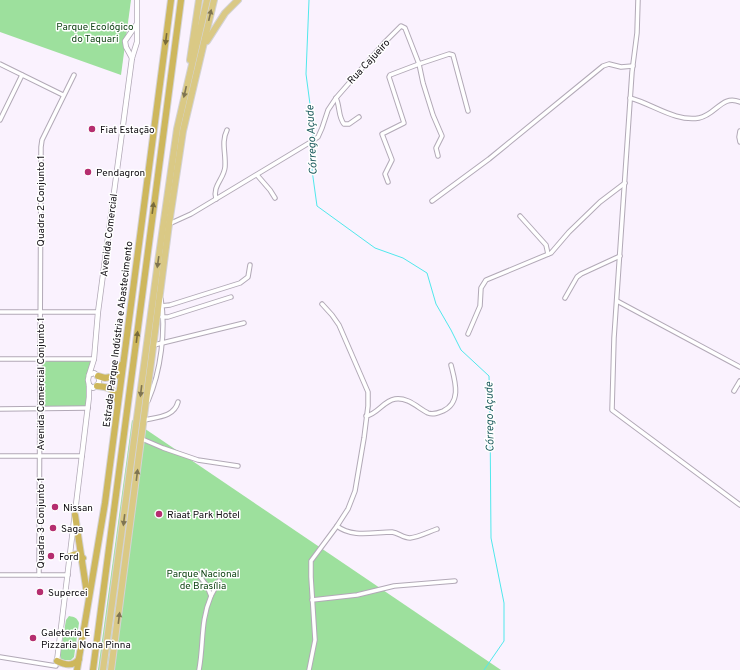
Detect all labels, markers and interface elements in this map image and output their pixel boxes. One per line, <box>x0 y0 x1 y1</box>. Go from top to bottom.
one-way arrow <box>208 9 214 21</box>
park label: Parque Ecológico do Taquari <box>56 21 134 46</box>
one-way arrow <box>163 33 169 45</box>
street label: Rua Cajueiro <box>345 36 394 87</box>
one-way arrow <box>182 86 188 99</box>
water label: Córrego Açude <box>303 104 321 175</box>
marker: Fiat Estação <box>87 124 97 134</box>
place label: Fiat Estação <box>100 124 155 137</box>
street label: Quadra 2 Conjunto 1 <box>35 156 48 246</box>
marker: Pendagron <box>83 167 93 177</box>
place label: Pendagron <box>96 167 145 180</box>
street label: Avenida Comercial <box>98 193 121 277</box>
one-way arrow <box>150 202 157 214</box>
street label: Estrada Parque Indústria e Abastecimento <box>101 240 136 428</box>
one-way arrow <box>155 256 161 268</box>
street label: Avenida Comercial Conjunto 1 <box>35 318 48 450</box>
one-way arrow <box>133 331 140 343</box>
water label: Córrego Açude <box>482 381 498 452</box>
one-way arrow <box>138 385 144 397</box>
one-way arrow <box>134 469 140 481</box>
street label: Quadra 3 Conjunto 1 <box>35 478 48 568</box>
marker: Nissan <box>50 502 60 512</box>
place label: Nissan <box>63 502 93 515</box>
marker: Riaat Park Hotel <box>154 509 164 519</box>
place label: Riaat Park Hotel <box>167 509 240 522</box>
one-way arrow <box>121 514 127 526</box>
marker: Saga <box>48 523 58 533</box>
place label: Saga <box>61 523 83 536</box>
marker: Ford <box>46 551 56 561</box>
place label: Ford <box>59 551 79 564</box>
park label: Parque Nacional de Brasília <box>167 568 239 593</box>
marker: Supercei <box>35 587 45 597</box>
place label: Supercei <box>48 587 88 600</box>
one-way arrow <box>115 612 122 624</box>
place label: Galeteria E Pizzaria Nona Pinna <box>41 627 131 652</box>
marker: Galeteria E Pizzaria Nona Pinna <box>28 633 38 643</box>

